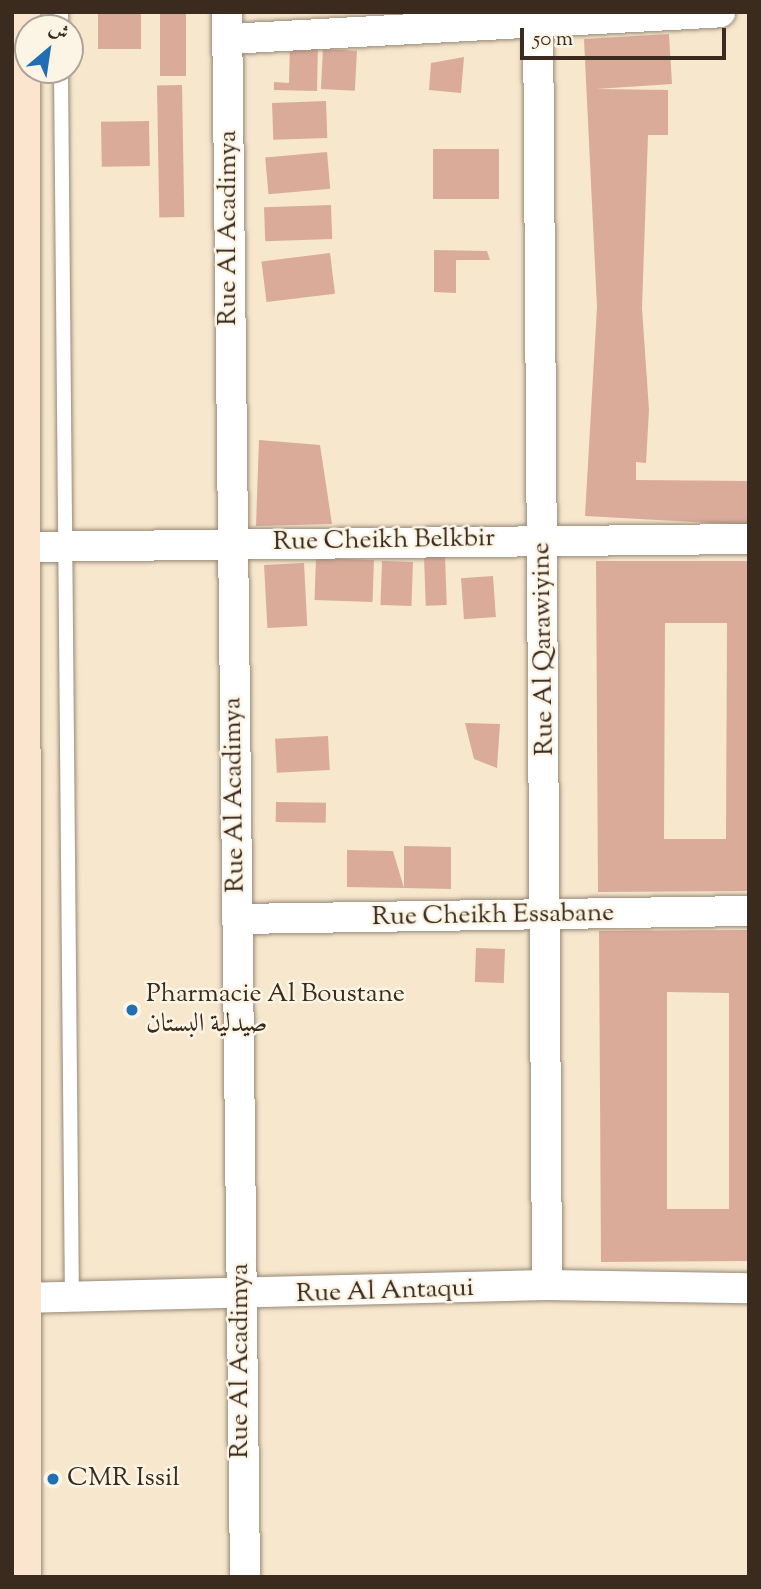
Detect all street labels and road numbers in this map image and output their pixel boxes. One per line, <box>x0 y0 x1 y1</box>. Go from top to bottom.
street label: Rue Al Acadimya <box>213 130 245 326</box>
street label: Rue Cheikh Belkbir <box>273 523 495 559</box>
street label: Rue Al Qarawiyine <box>527 542 561 756</box>
street label: Rue Al Acadimya <box>218 697 252 893</box>
street label: Rue Cheikh Essabane <box>372 898 614 934</box>
street label: Rue Al Acadimya <box>225 1263 257 1459</box>
street label: Rue Al Antaqui <box>296 1273 474 1311</box>

